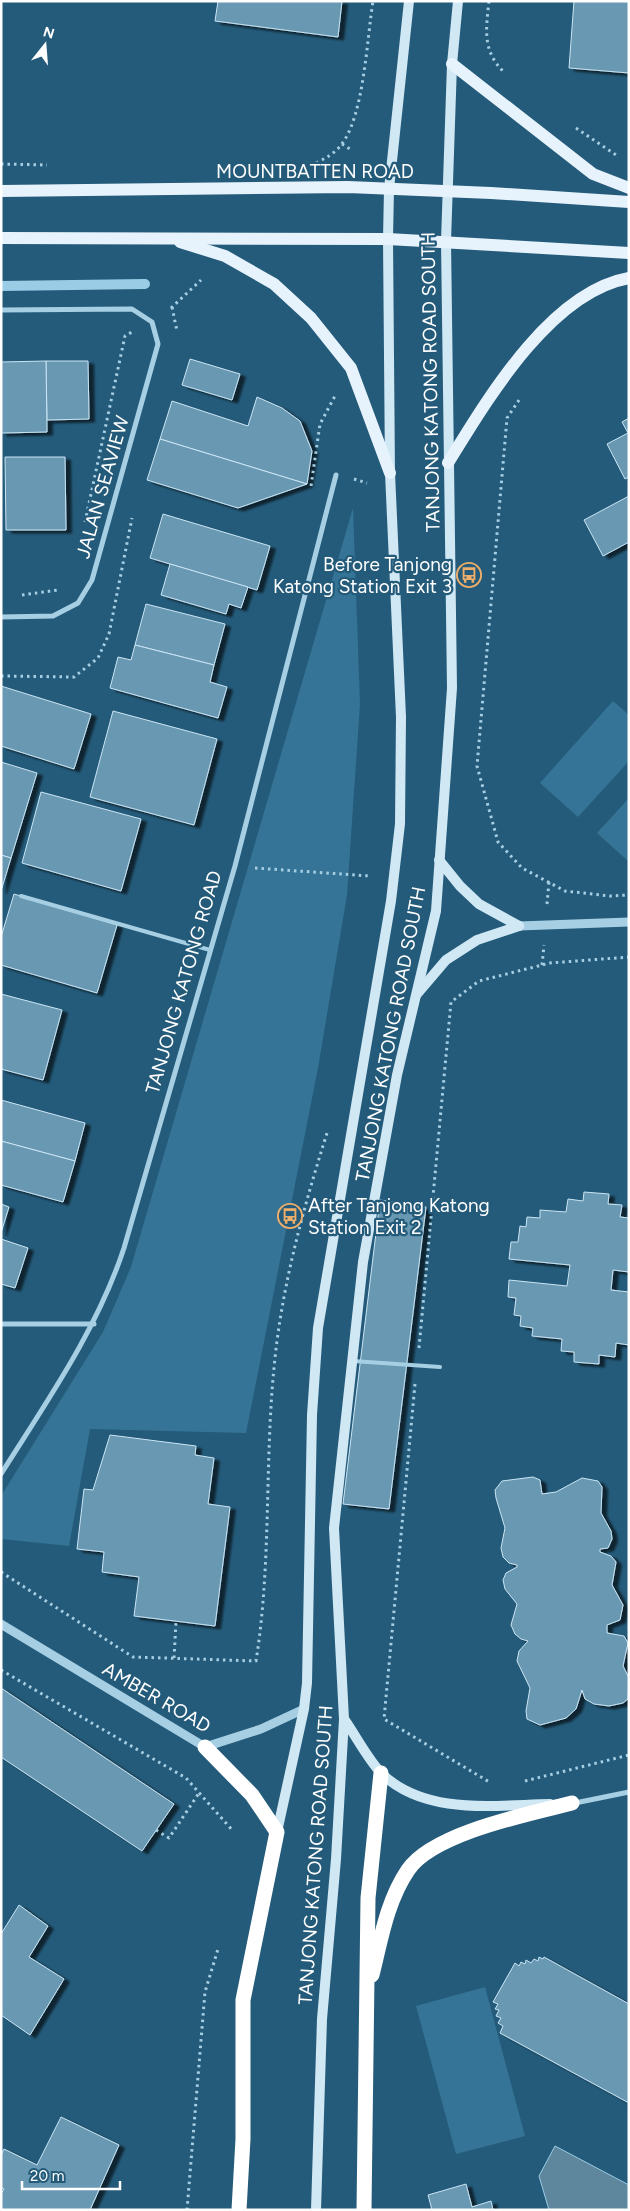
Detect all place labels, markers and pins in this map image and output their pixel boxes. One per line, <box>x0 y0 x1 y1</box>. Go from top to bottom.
place label: Before Tanjong Katong Station Exit 3 <box>273 553 452 598</box>
bus stop icon: Before Tanjong Katong Station Exit 3 <box>456 562 482 588</box>
place label: After Tanjong Katong Station Exit 2 <box>308 1194 490 1239</box>
bus stop icon: After Tanjong Katong Station Exit 2 <box>277 1203 303 1229</box>

